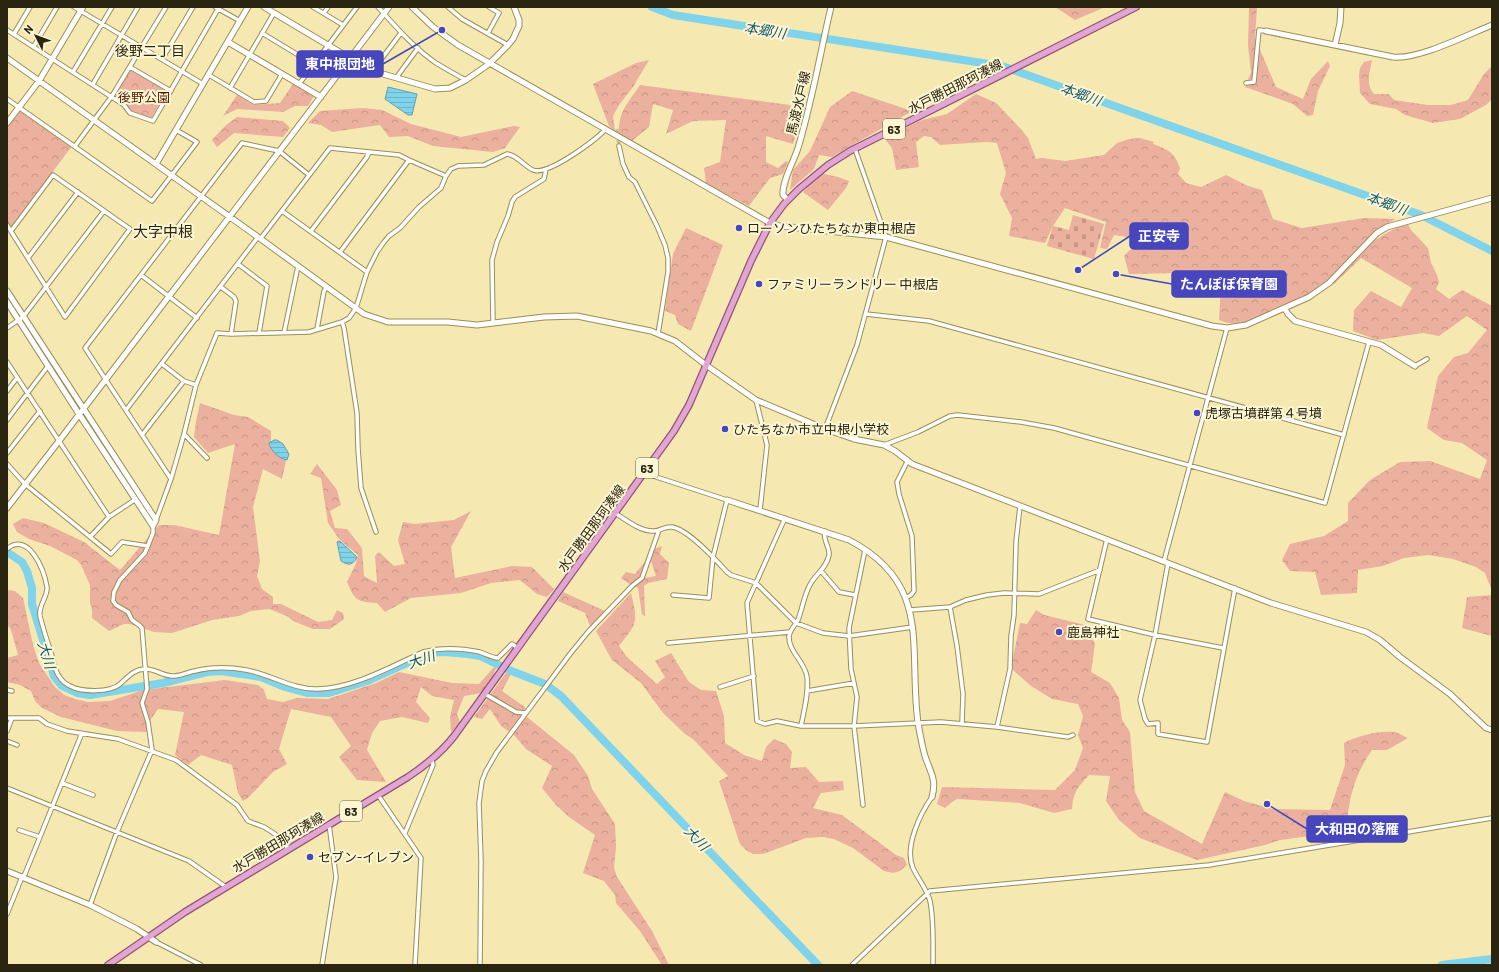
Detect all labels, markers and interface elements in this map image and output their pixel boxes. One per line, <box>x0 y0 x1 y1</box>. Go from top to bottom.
north arrow <box>16 16 56 56</box>
water label: 本郷川 <box>743 18 789 42</box>
text: N <box>21 22 35 36</box>
district label: 後野二丁目 <box>115 42 185 59</box>
callout: 東中根団地 <box>297 51 383 77</box>
text: 東中根団地 <box>305 55 375 72</box>
street label: 水戸勝田那珂湊線 <box>905 55 1005 117</box>
street label: 馬渡水戸線 <box>783 70 813 136</box>
water label: 本郷川 <box>1058 79 1106 110</box>
park label: 後野公園 <box>118 89 170 105</box>
road number: 63 <box>883 119 905 139</box>
water label: 本郷川 <box>1364 188 1412 219</box>
place label: ローソンひたちなか東中根店 <box>747 220 916 236</box>
district label: 大字中根 <box>133 222 193 240</box>
marker: ローソンひたちなか東中根店 <box>734 223 744 233</box>
callout: 正安寺 <box>1130 223 1188 249</box>
text: 正安寺 <box>1138 227 1180 244</box>
callout: たんぽぽ保育園 <box>1172 271 1286 297</box>
text: たんぽぽ保育園 <box>1180 275 1278 292</box>
place label: ファミリーランドリー 中根店 <box>767 276 939 292</box>
marker: ファミリーランドリー 中根店 <box>754 279 764 289</box>
place label: 虎塚古墳群第４号墳 <box>1205 405 1322 421</box>
marker: 虎塚古墳群第４号墳 <box>1192 408 1202 418</box>
place label: ひたちなか市立中根小学校 <box>733 421 889 437</box>
marker: ひたちなか市立中根小学校 <box>720 424 730 434</box>
road number: 63 <box>636 458 658 478</box>
street label: 水戸勝田那珂湊線 <box>554 481 628 575</box>
place label: 鹿島神社 <box>1067 624 1119 640</box>
marker: 鹿島神社 <box>1054 627 1064 637</box>
water label: 大川 <box>35 639 60 673</box>
water label: 大川 <box>405 646 439 672</box>
road number: 63 <box>340 801 362 821</box>
street label: 水戸勝田那珂湊線 <box>229 808 327 876</box>
callout: 大和田の落雁 <box>1307 816 1407 842</box>
text: 大和田の落雁 <box>1315 820 1399 837</box>
water label: 大川 <box>681 822 714 855</box>
place label: セブン-イレブン <box>318 849 414 865</box>
marker: セブン-イレブン <box>305 852 315 862</box>

